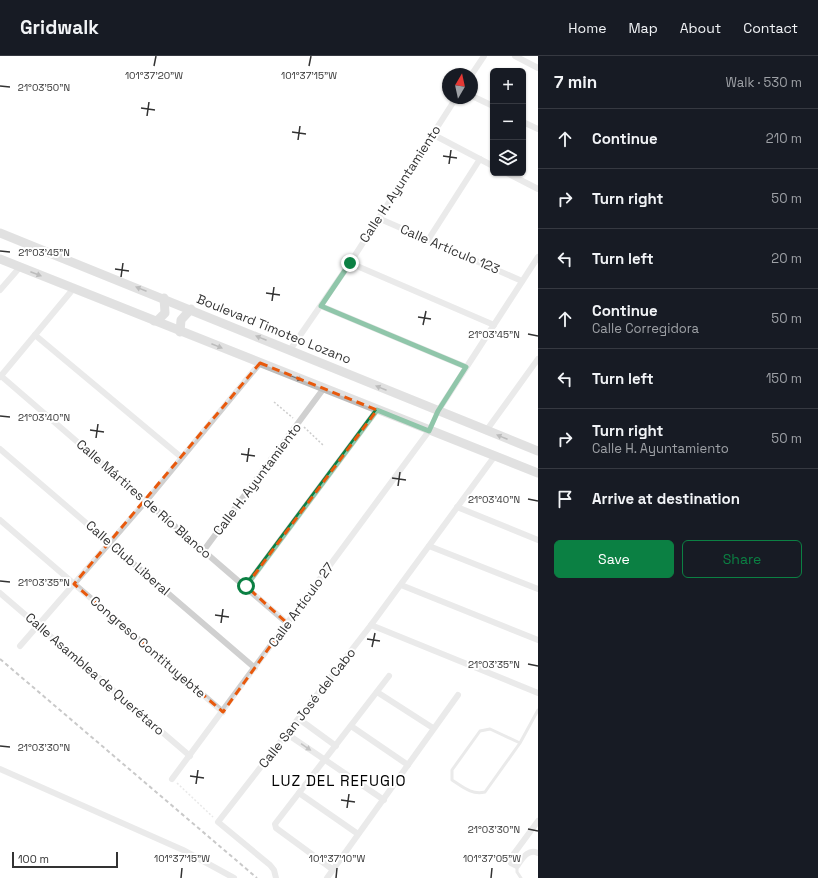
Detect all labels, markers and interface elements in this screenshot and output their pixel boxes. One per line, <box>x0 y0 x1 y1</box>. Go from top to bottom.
text: Gridwalk <box>20 15 99 40</box>
text: Home <box>568 19 606 37</box>
text: Map <box>628 19 658 37</box>
text: About <box>680 19 721 37</box>
text: Contact <box>743 19 798 37</box>
north arrow <box>442 68 478 104</box>
map controls <box>490 68 526 176</box>
button: + <box>490 68 526 104</box>
text: 101°37'20"W <box>125 69 183 82</box>
text: 101°37'15"W <box>281 69 337 82</box>
text: 7 min <box>554 71 597 93</box>
text: Walk · 530 m <box>725 74 802 91</box>
text: 21°03'50"N <box>18 81 70 94</box>
button: − <box>490 104 526 140</box>
street label: Calle H. Ayuntamiento <box>356 122 444 246</box>
icon: ahead <box>554 128 576 150</box>
text: Continue <box>592 129 658 148</box>
text: 210 m <box>766 130 802 147</box>
button: layers <box>490 140 526 176</box>
icon: right <box>554 188 576 210</box>
text: Turn right <box>592 189 663 208</box>
text: 50 m <box>771 190 802 207</box>
street label: Calle Artículo 123 <box>398 220 503 278</box>
text: 21°03'45"N <box>18 246 70 259</box>
icon: left <box>554 248 576 270</box>
text: Turn left <box>592 249 654 268</box>
text: 20 m <box>771 250 802 267</box>
route end <box>341 254 359 272</box>
one-way arrow <box>31 271 43 277</box>
one-way arrow <box>135 286 147 292</box>
street label: Boulevard Timoteo Lozano <box>194 290 354 368</box>
text: Continue <box>592 301 658 320</box>
icon: ahead <box>554 308 576 330</box>
text: 50 m <box>771 310 802 327</box>
text: Calle Corregidora <box>592 320 699 337</box>
text: 21°03'45"N <box>468 328 520 341</box>
one-way arrow <box>256 335 267 341</box>
one-way arrow <box>211 343 222 349</box>
icon: left <box>554 368 576 390</box>
text: Turn left <box>592 369 654 388</box>
text: 150 m <box>766 370 802 387</box>
one-way arrow <box>291 375 303 381</box>
one-way arrow <box>375 384 387 390</box>
text: 21°03'40"N <box>18 411 70 424</box>
street label: Calle H. Ayuntamiento <box>209 419 305 539</box>
text: Turn right <box>592 421 663 440</box>
icon: right <box>554 428 576 450</box>
text: 50 m <box>771 430 802 447</box>
one-way arrow <box>495 433 507 439</box>
street label: Calle Mártires de Río Blanco <box>73 436 215 562</box>
text: Calle H. Ayuntamiento <box>592 440 729 457</box>
icon: arrive <box>554 488 576 510</box>
text: Arrive at destination <box>592 489 740 508</box>
text: 21°03'40"N <box>468 493 520 506</box>
street label: Calle Club Liberal <box>82 517 174 599</box>
button: Save <box>554 540 674 578</box>
button: Share <box>682 540 802 578</box>
street label: Calle Artículo 27 <box>265 559 337 651</box>
text: 21°03'35"N <box>18 576 70 589</box>
route start <box>237 577 255 595</box>
street label: Congreso Contituyebte <box>87 592 209 702</box>
street label: Calle Asamblea de Querétaro <box>22 609 168 739</box>
street label: Calle San José del Cabo <box>255 644 359 772</box>
text: 21°03'35"N <box>468 658 520 671</box>
text: 21°03'30"N <box>18 741 70 754</box>
one-way arrow <box>300 743 312 750</box>
district label: LUZ DEL REFUGIO <box>271 771 407 790</box>
text: 21°03'30"N <box>468 823 520 836</box>
scale bar <box>12 850 118 869</box>
text: 100 m <box>18 852 49 866</box>
text: 101°37'15"W <box>154 852 210 865</box>
text: 101°37'10"W <box>309 852 365 865</box>
text: 101°37'05"W <box>463 852 521 865</box>

